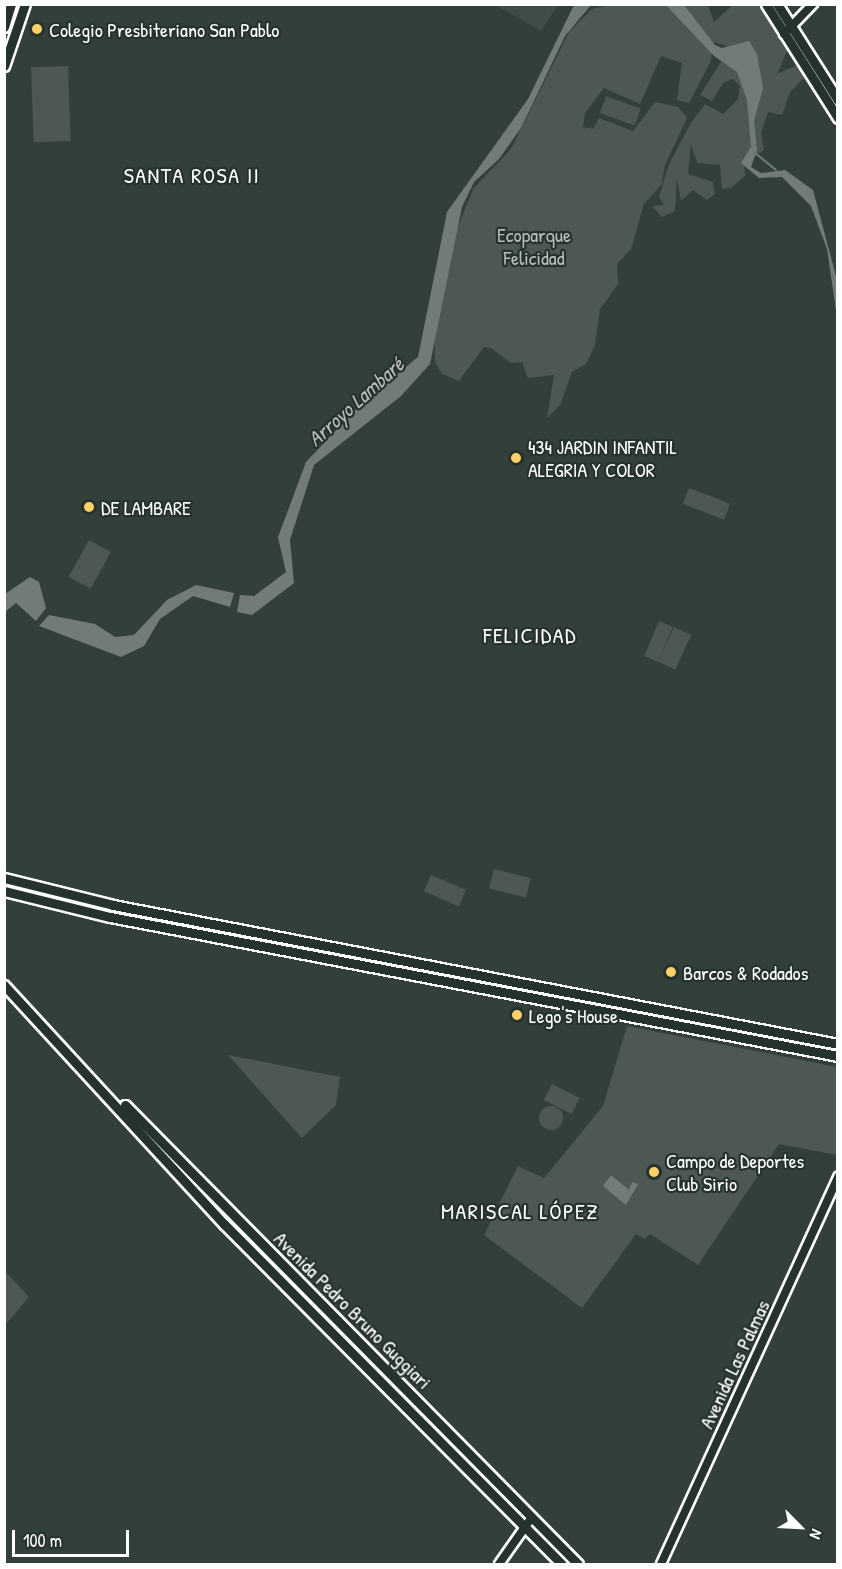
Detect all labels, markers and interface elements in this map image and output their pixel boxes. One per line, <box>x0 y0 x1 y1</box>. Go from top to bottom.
place label: Colegio Presbiteriano San Pablo <box>49 17 279 41</box>
marker: Colegio Presbiteriano San Pablo <box>30 22 44 36</box>
district label: SANTA ROSA II <box>124 163 260 189</box>
park label: Ecoparque Felicidad <box>497 222 571 269</box>
water label: Arroyo Lambaré <box>303 352 409 452</box>
place label: 434 JARDIN INFANTIL ALEGRIA Y COLOR <box>528 434 677 481</box>
marker: 434 JARDIN INFANTIL ALEGRIA Y COLOR <box>509 451 523 465</box>
place label: DE LAMBARE <box>101 495 191 519</box>
marker: DE LAMBARE <box>82 500 96 514</box>
district label: FELICIDAD <box>483 623 577 649</box>
place label: Barcos & Rodados <box>683 960 808 984</box>
marker: Barcos & Rodados <box>664 965 678 979</box>
place label: Lego's House <box>529 1003 618 1027</box>
marker: Lego's House <box>510 1008 524 1022</box>
place label: Campo de Deportes Club Sirio <box>666 1148 804 1195</box>
marker: Campo de Deportes Club Sirio <box>647 1165 661 1179</box>
district label: MARISCAL LÓPEZ <box>441 1199 599 1225</box>
street label: Avenida Pedro Bruno Guggiari <box>269 1226 437 1394</box>
street label: Avenida Las Palmas <box>694 1296 774 1432</box>
north arrow <box>770 1497 830 1557</box>
scale bar <box>15 1518 132 1556</box>
text: N <box>805 1526 828 1543</box>
text: 100 m <box>23 1528 62 1553</box>

